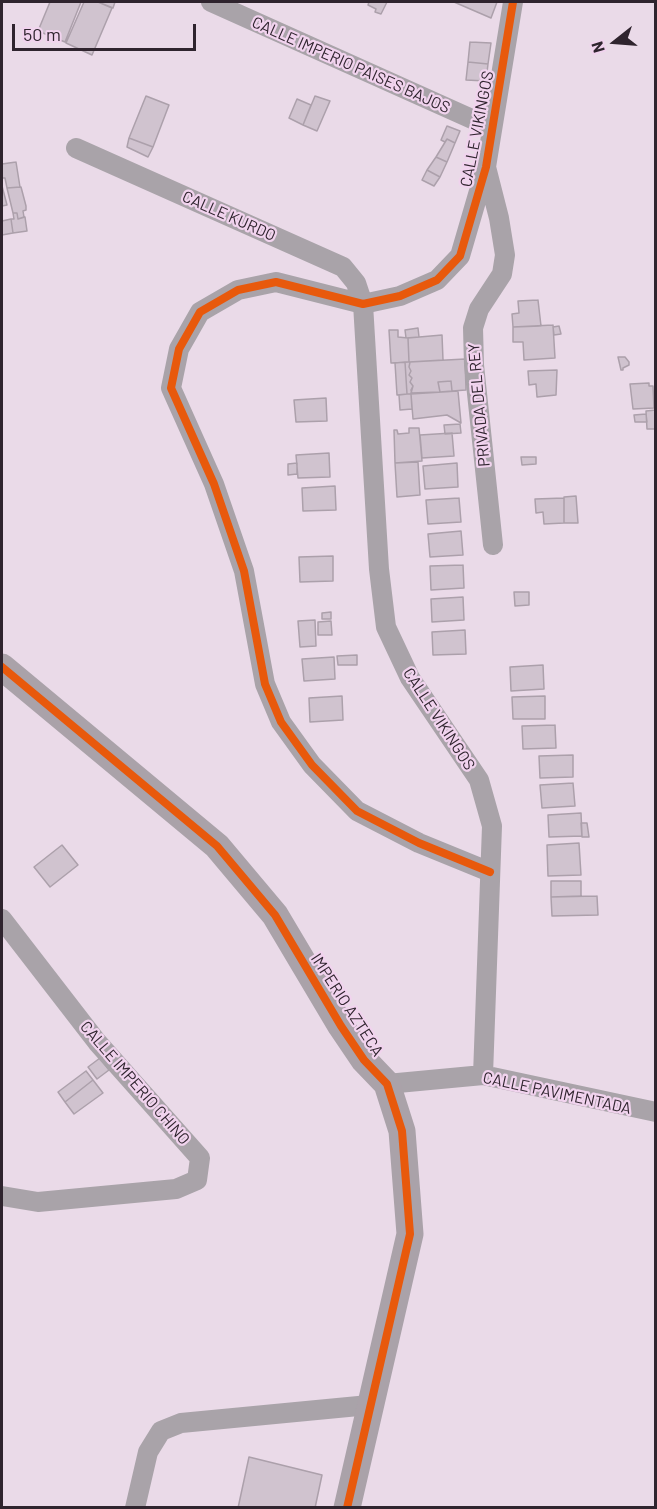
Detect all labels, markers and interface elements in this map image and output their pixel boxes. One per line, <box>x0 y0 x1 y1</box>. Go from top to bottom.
scale bar <box>15 12 200 50</box>
north arrow <box>585 12 645 72</box>
street label: CALLE IMPERIO PAISES BAJOS <box>249 13 453 117</box>
text: 50 m <box>23 23 61 45</box>
text: N <box>587 40 608 55</box>
street label: CALLE VIKINGOS <box>456 69 498 189</box>
street label: CALLE KURDO <box>179 187 279 245</box>
street label: PRIVADA DEL REY <box>464 342 494 468</box>
street label: CALLE VIKINGOS <box>399 664 479 774</box>
street label: IMPERIO AZTECA <box>307 950 387 1060</box>
street label: CALLE IMPERIO CHINO <box>76 1017 194 1149</box>
street label: CALLE PAVIMENTADA <box>481 1068 633 1118</box>

